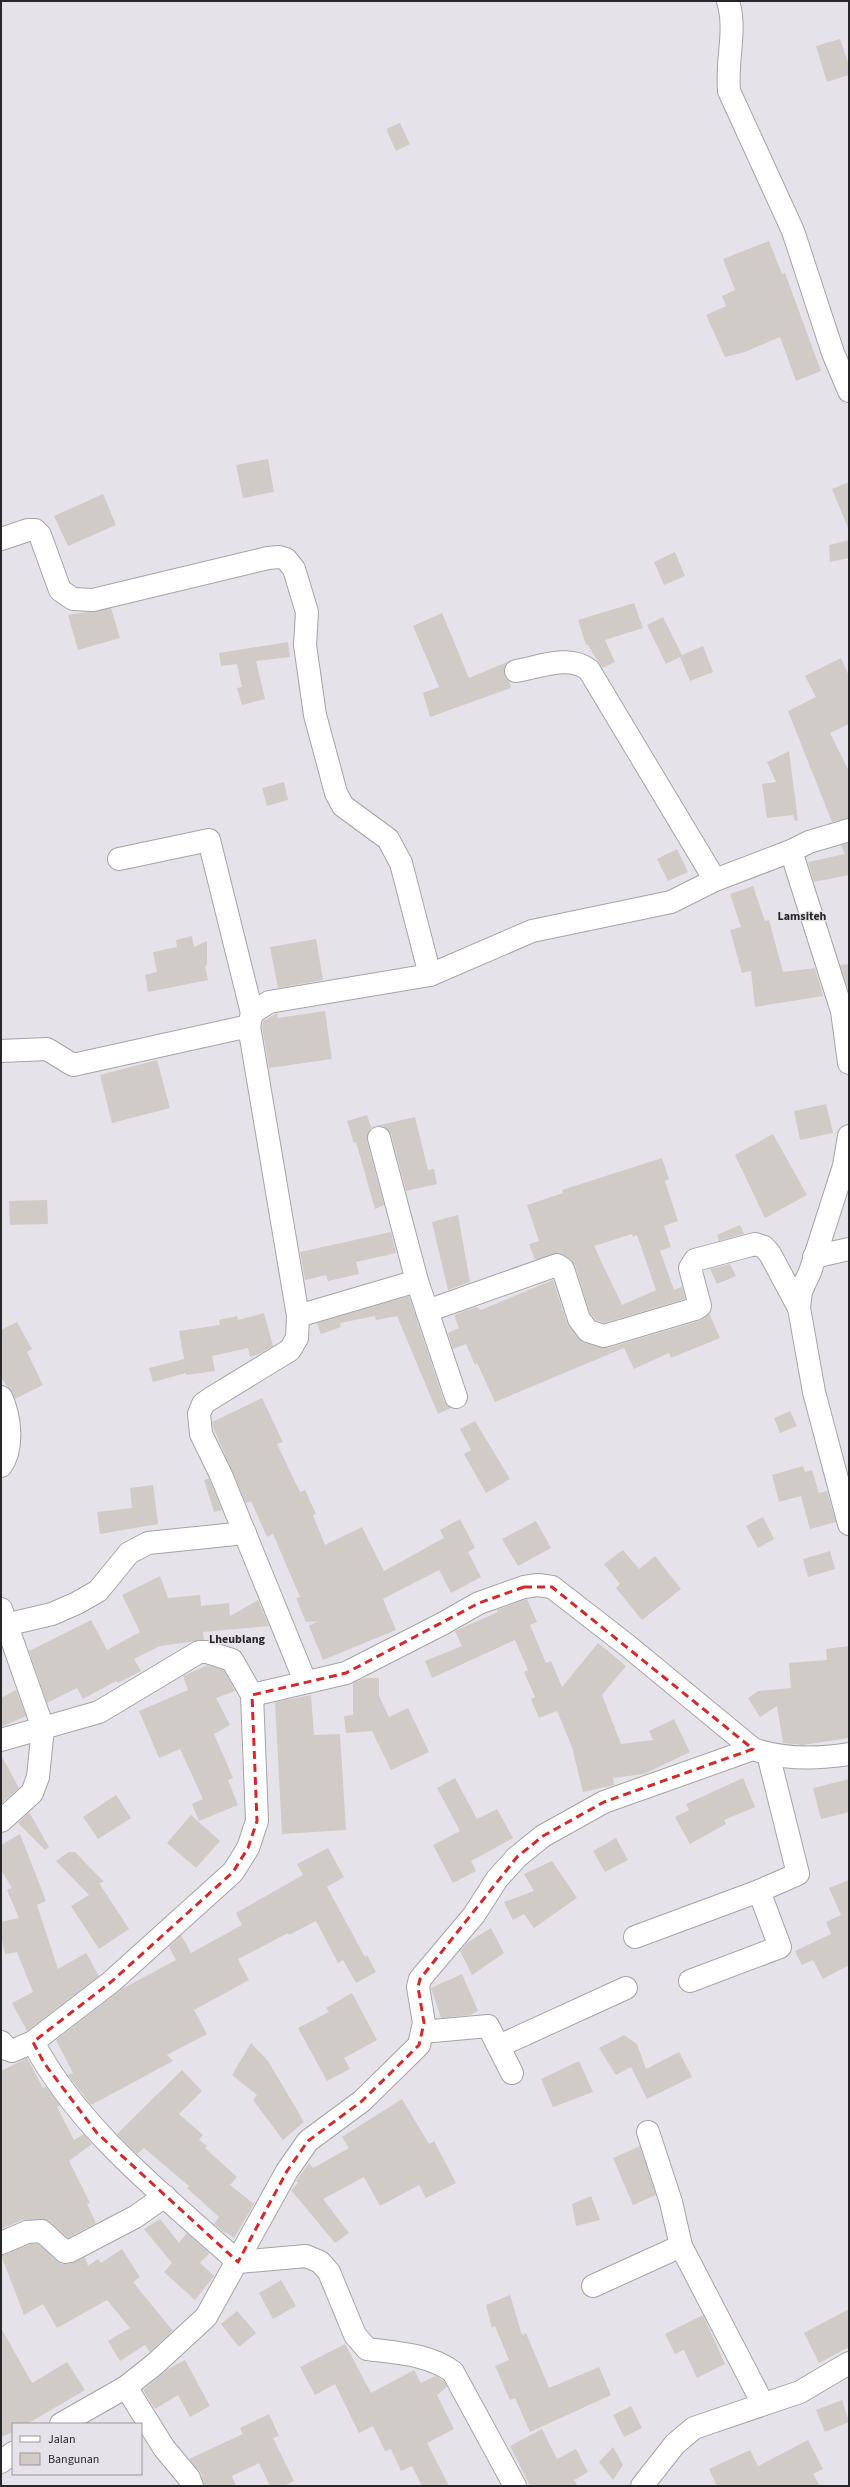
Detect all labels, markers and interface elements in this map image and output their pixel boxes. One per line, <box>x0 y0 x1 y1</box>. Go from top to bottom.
district label: Lamsiteh <box>778 908 827 925</box>
district label: Lheublang <box>209 1631 266 1648</box>
legend <box>12 2423 142 2475</box>
text: Jalan <box>48 2431 75 2448</box>
text: Bangunan <box>48 2451 99 2468</box>

